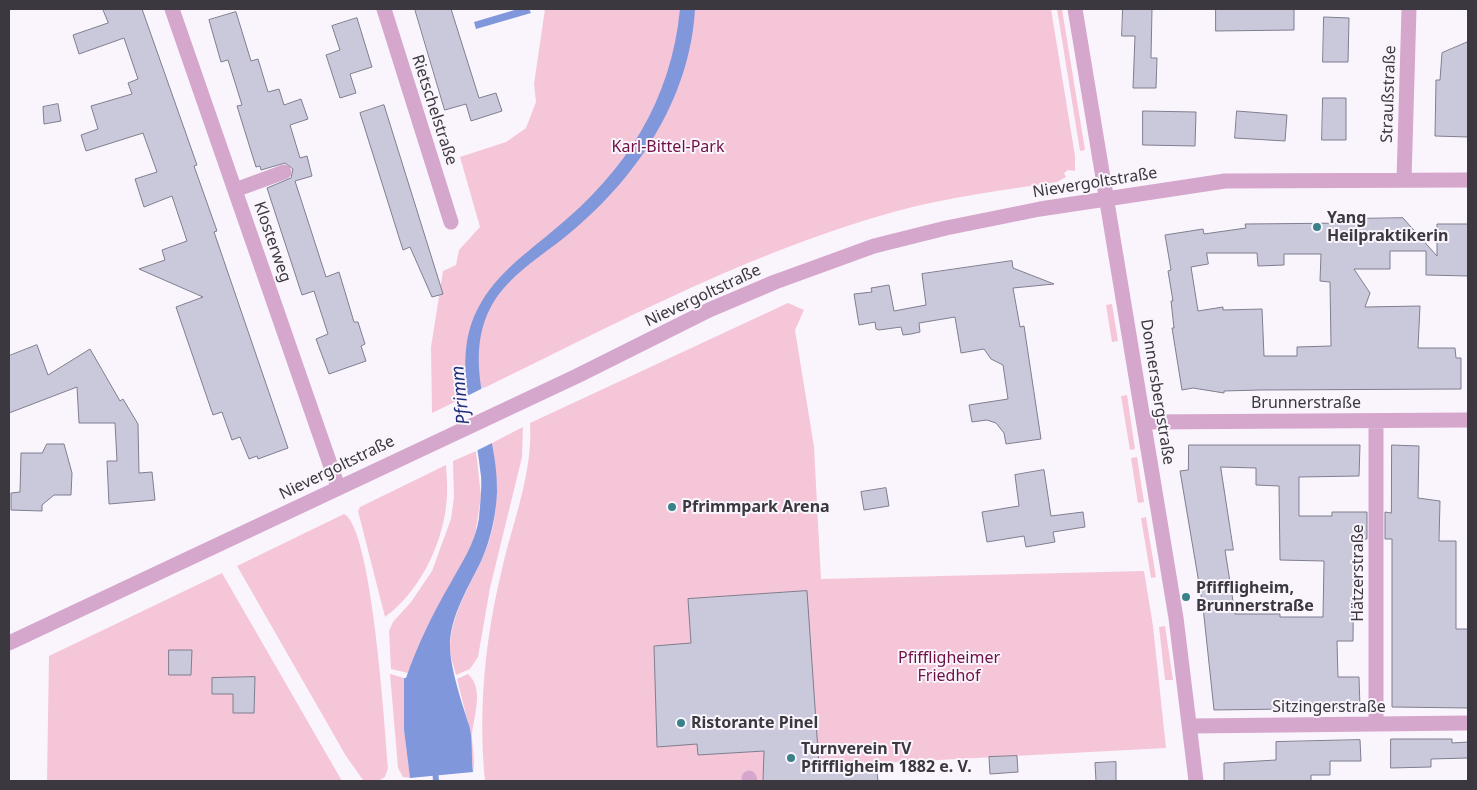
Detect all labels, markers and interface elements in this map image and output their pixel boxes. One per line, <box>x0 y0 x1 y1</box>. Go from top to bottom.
street label: Straußstraße <box>1378 45 1400 143</box>
street label: Rietschelstraße <box>407 52 461 168</box>
park label: Karl-Bittel-Park <box>612 137 724 157</box>
street label: Nievergoltstraße <box>1031 164 1159 202</box>
street label: Klosterweg <box>249 199 295 285</box>
place label: Yang Heilpraktikerin <box>1327 208 1448 246</box>
marker: Yang Heilpraktikerin <box>1311 221 1323 233</box>
street label: Nievergoltstraße <box>642 261 764 331</box>
street label: Donnersbergstraße <box>1136 318 1178 466</box>
water label: Pfrimm <box>447 364 475 426</box>
street label: Brunnerstraße <box>1251 393 1361 413</box>
street label: Nievergoltstraße <box>276 432 398 504</box>
place label: Pfrimmpark Arena <box>682 497 830 517</box>
marker: Pfrimmpark Arena <box>666 501 678 513</box>
street label: Hätzerstraße <box>1348 524 1368 622</box>
place label: Pfiffligheim, Brunnerstraße <box>1196 578 1314 616</box>
marker: Pfiffligheim, Brunnerstraße <box>1180 591 1192 603</box>
park label: Pfiffligheimer Friedhof <box>898 648 1000 686</box>
street label: Sitzingerstraße <box>1272 697 1386 717</box>
place label: Ristorante Pinel <box>691 713 818 733</box>
marker: Ristorante Pinel <box>675 717 687 729</box>
place label: Turnverein TV Pfiffligheim 1882 e. V. <box>801 739 972 777</box>
marker: Turnverein TV Pfiffligheim 1882 e. V. <box>785 752 797 764</box>

